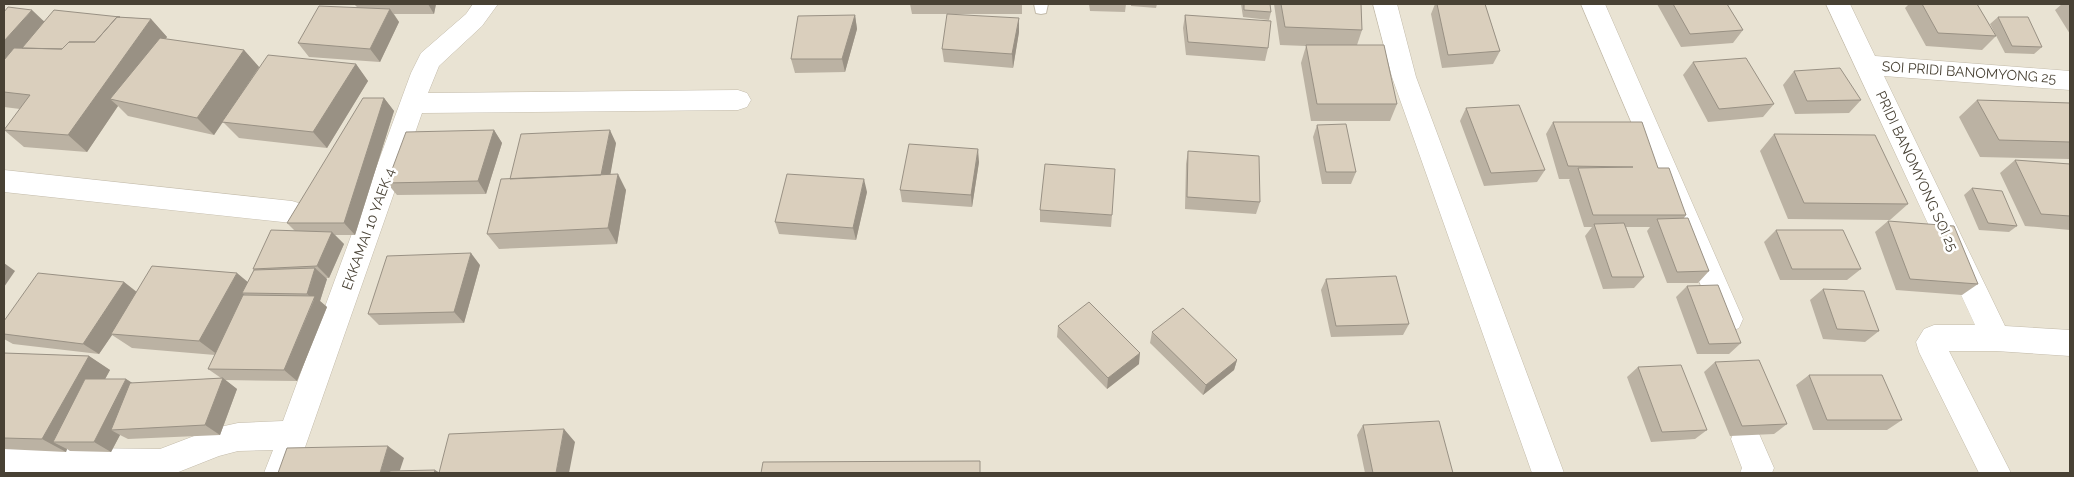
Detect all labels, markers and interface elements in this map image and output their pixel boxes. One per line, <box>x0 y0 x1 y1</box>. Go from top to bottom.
street label: SOI PRIDI BANOMYONG 25 <box>1881 58 2057 86</box>
street label: PRIDI BANOMYONG SOI 25 <box>1873 88 1961 254</box>
street label: EKKAMAI 10 YAEK 4 <box>339 166 398 292</box>

